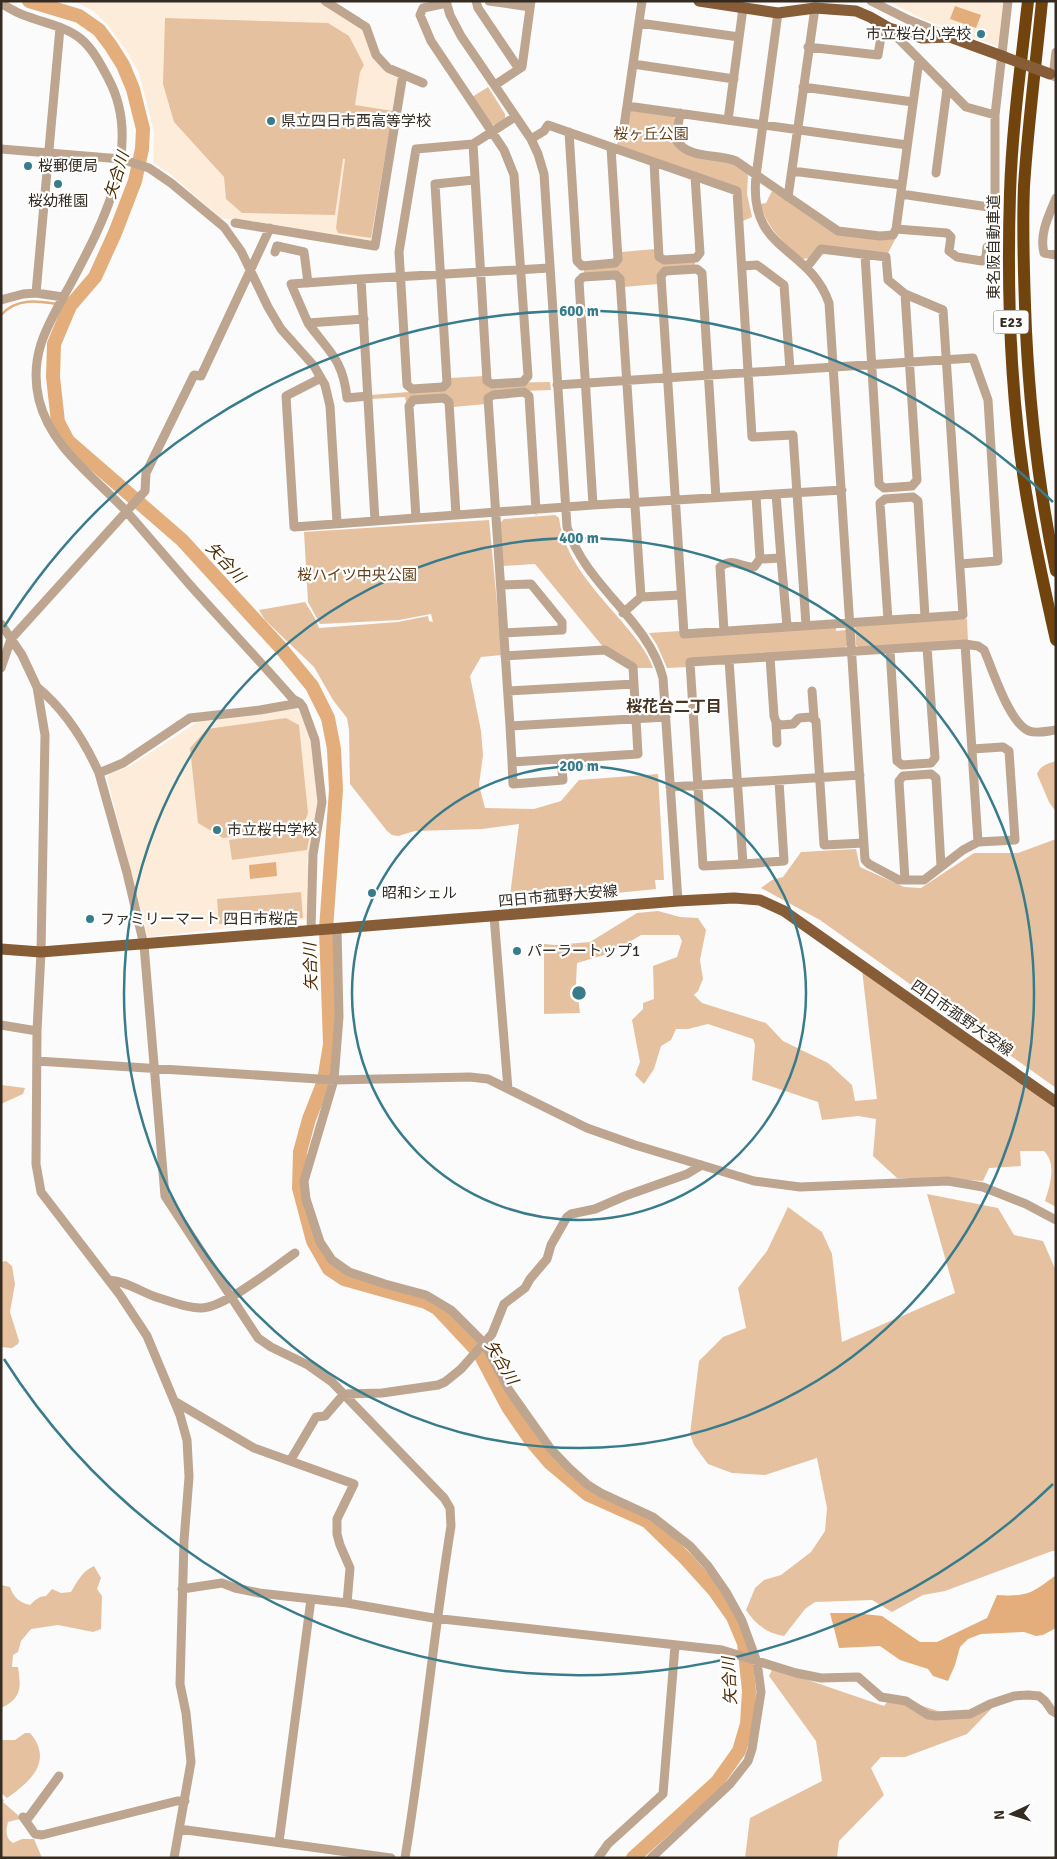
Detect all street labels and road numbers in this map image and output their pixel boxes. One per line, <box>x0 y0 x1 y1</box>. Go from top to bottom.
street label: 東名阪自動車道 <box>985 194 1003 300</box>
road number: E23 <box>994 311 1028 334</box>
street label: 四日市菰野大安線 <box>497 882 619 910</box>
street label: 四日市菰野大安線 <box>908 976 1016 1060</box>

